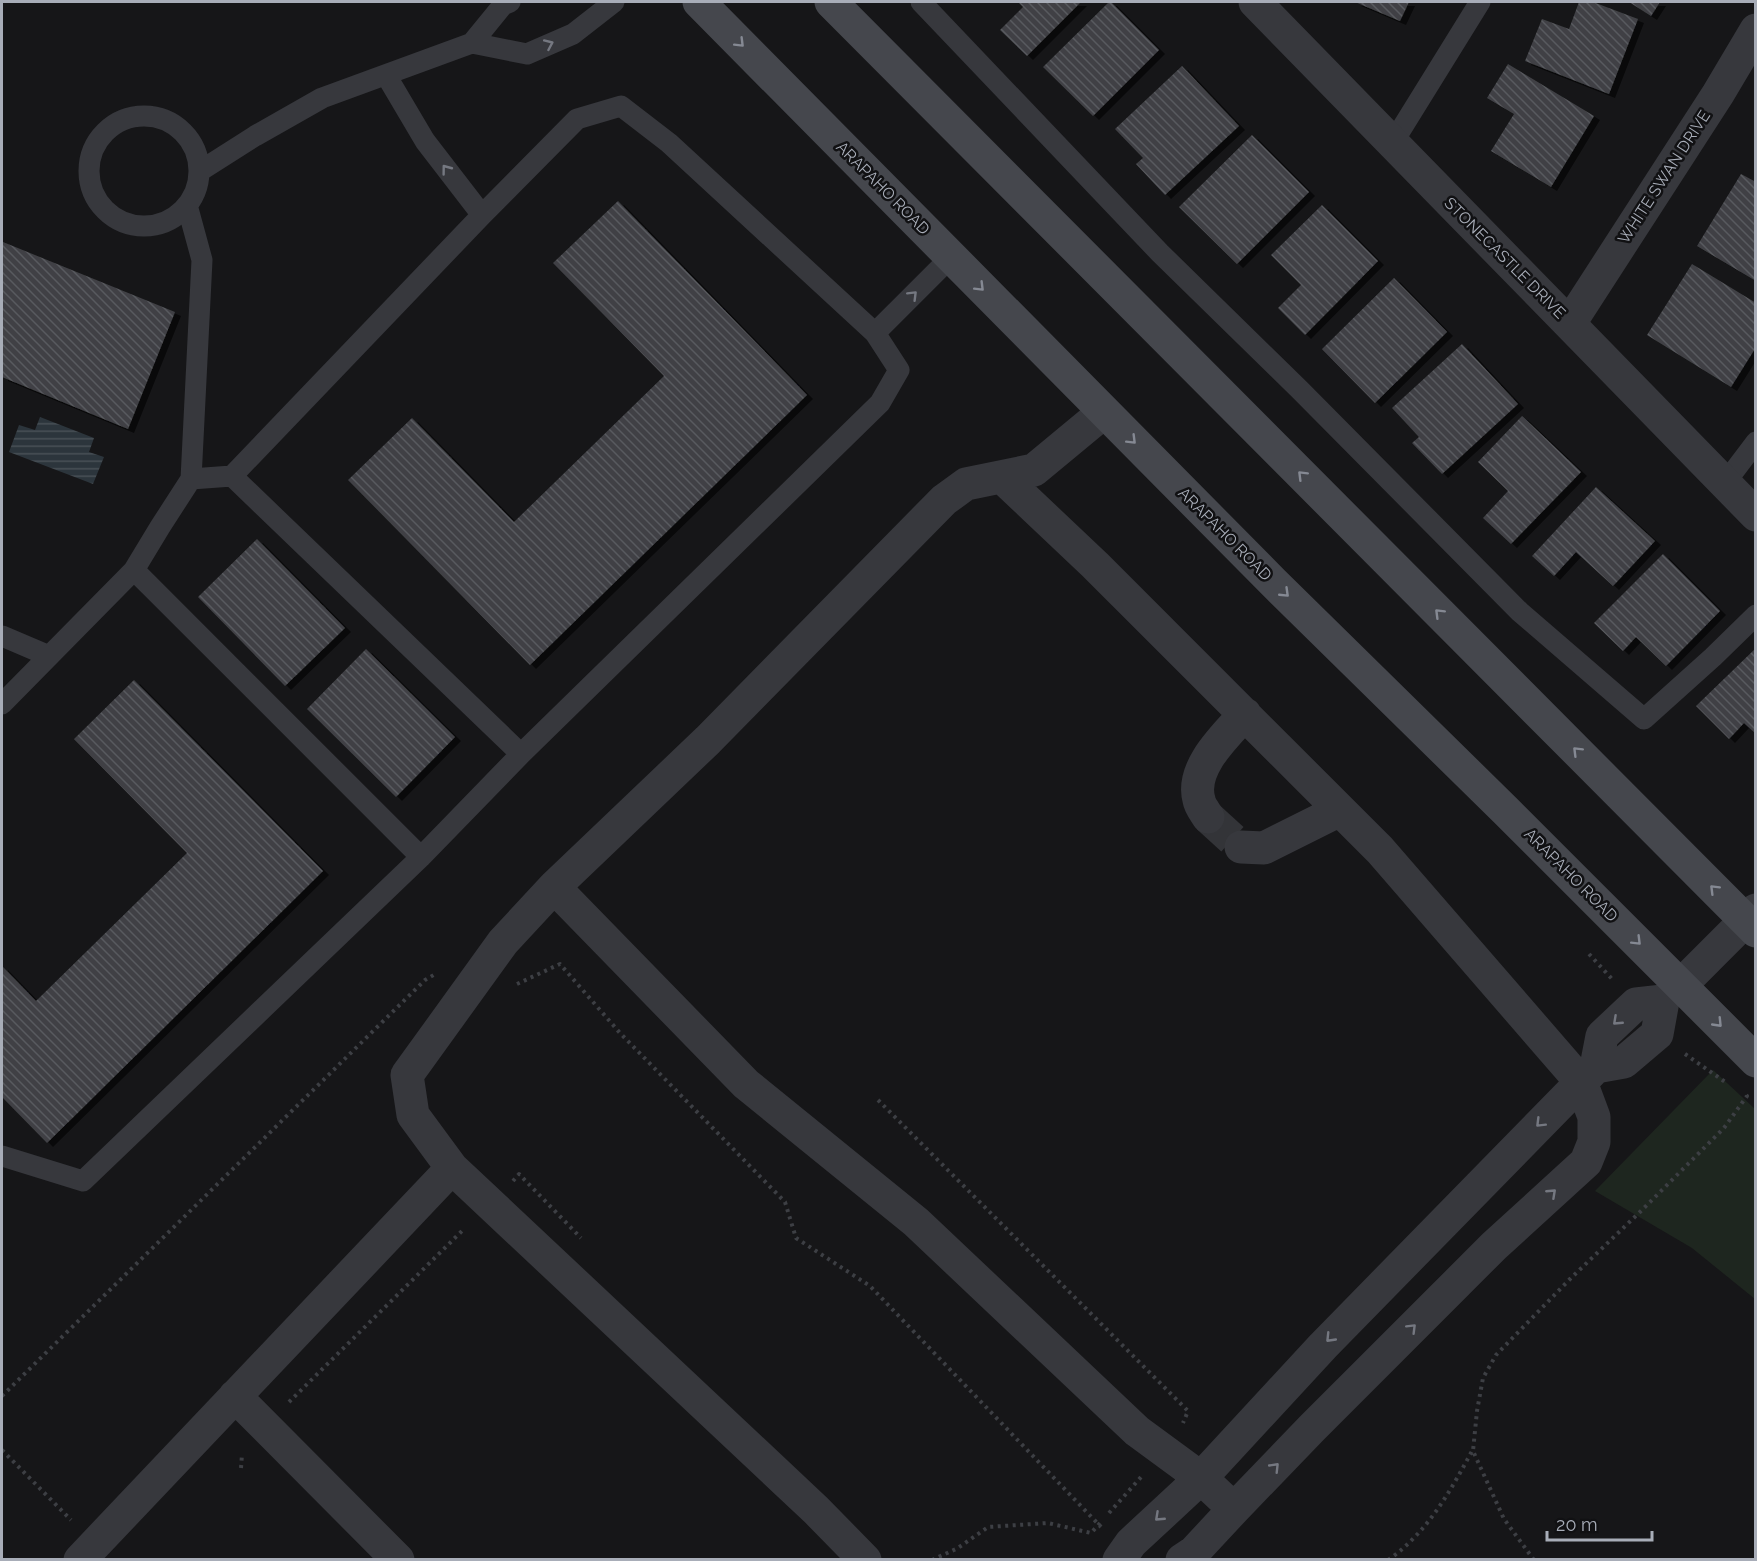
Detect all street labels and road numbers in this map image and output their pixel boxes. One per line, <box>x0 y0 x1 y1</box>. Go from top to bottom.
street label: WHITE SWAN DRIVE <box>1614 107 1714 247</box>
street label: ARAPAHO ROAD <box>832 137 934 239</box>
street label: STONECASTLE DRIVE <box>1440 193 1570 323</box>
street label: ARAPAHO ROAD <box>1174 483 1276 585</box>
street label: ARAPAHO ROAD <box>1520 824 1622 926</box>

